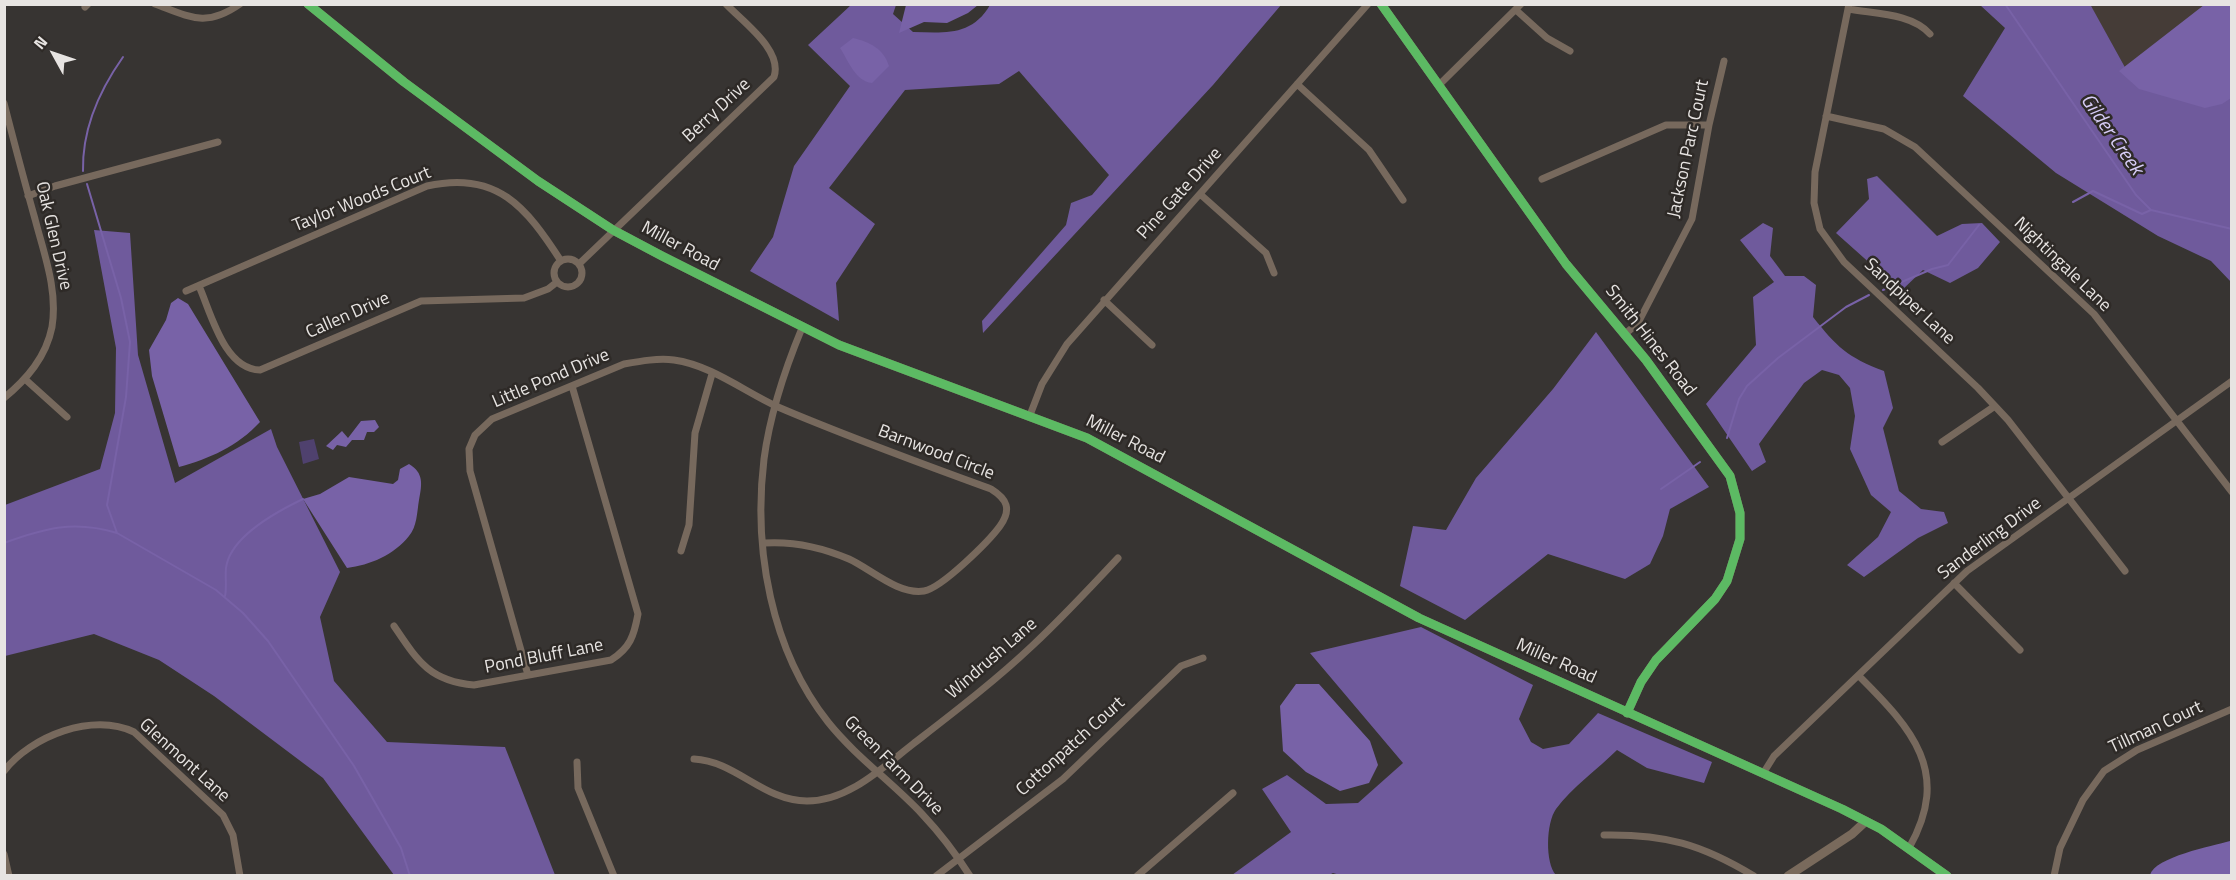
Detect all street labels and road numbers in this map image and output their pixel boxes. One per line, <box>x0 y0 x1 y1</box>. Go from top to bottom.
street label: Berry Drive <box>679 74 755 148</box>
street label: Jackson Parc Court <box>1664 78 1714 220</box>
street label: Pine Gate Drive <box>1133 144 1227 244</box>
street label: Taylor Woods Court <box>290 162 434 238</box>
street label: Oak Glen Drive <box>30 180 76 292</box>
street label: Nightingale Lane <box>2009 213 2115 317</box>
street label: Miller Road <box>637 217 723 277</box>
street label: Sandpiper Lane <box>1859 254 1959 350</box>
street label: Smith Hines Road <box>1600 281 1700 401</box>
street label: Callen Drive <box>303 288 393 344</box>
street label: Little Pond Drive <box>489 345 613 413</box>
street label: Miller Road <box>1082 411 1168 469</box>
street label: Barnwood Circle <box>875 421 997 485</box>
street label: Sanderling Drive <box>1934 493 2046 585</box>
street label: Windrush Lane <box>942 614 1042 704</box>
street label: Pond Bluff Lane <box>483 635 605 679</box>
street label: Miller Road <box>1512 635 1600 689</box>
street label: Cottonpatch Court <box>1012 693 1130 801</box>
street label: Tillman Court <box>2106 697 2206 759</box>
street label: Green Farm Drive <box>839 712 947 820</box>
street label: Glenmont Lane <box>134 715 234 807</box>

